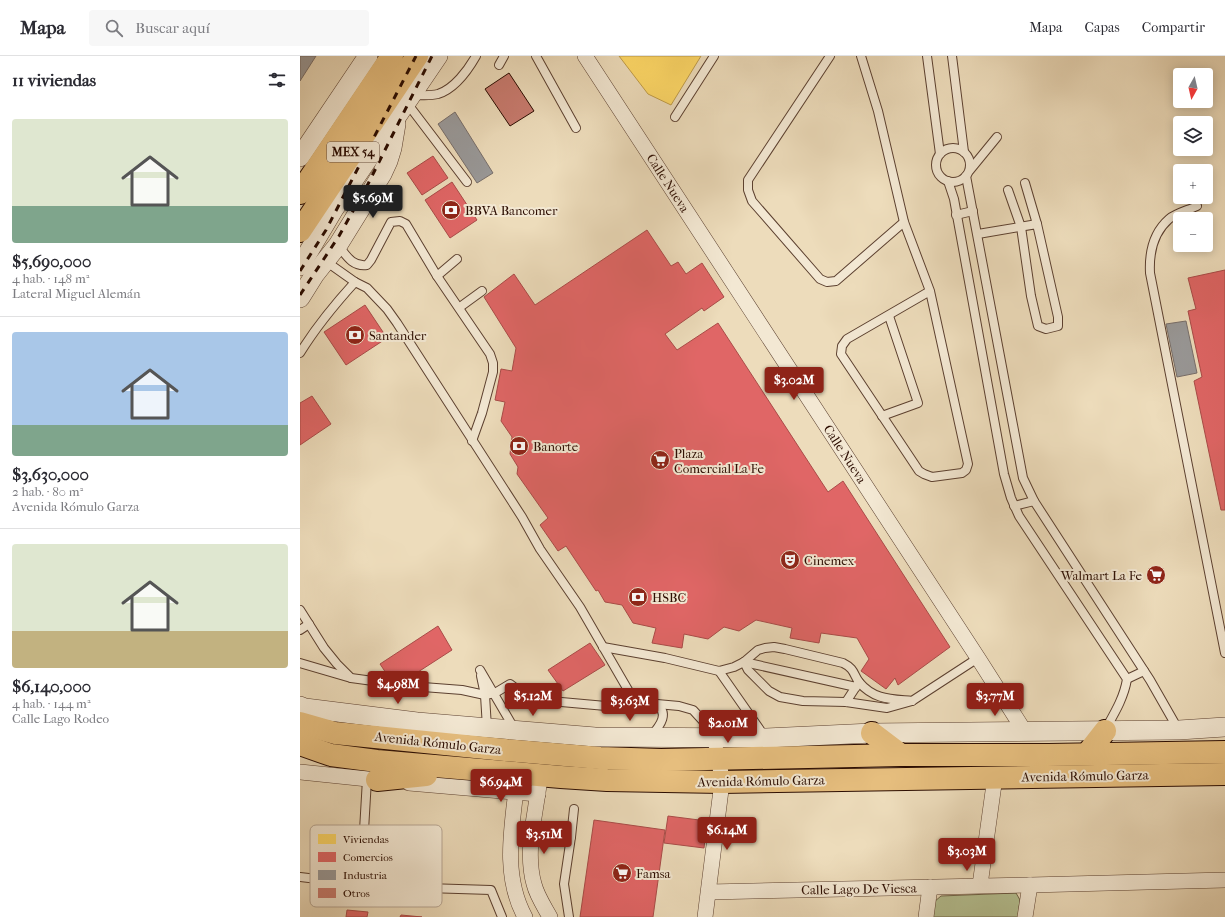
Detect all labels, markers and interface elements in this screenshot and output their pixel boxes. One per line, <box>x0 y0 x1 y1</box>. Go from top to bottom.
search box <box>89 10 369 46</box>
text: Mapa <box>20 17 65 39</box>
icon: search <box>103 17 125 39</box>
text: Buscar aquí <box>135 19 210 37</box>
text: Mapa <box>1029 19 1063 36</box>
text: Capas <box>1085 19 1120 36</box>
text: Compartir <box>1142 19 1205 36</box>
north arrow <box>1173 68 1213 108</box>
map controls <box>1173 68 1213 252</box>
icon: filters <box>266 69 288 91</box>
text: 11 viviendas <box>12 70 96 90</box>
button: layers <box>1173 116 1213 156</box>
road number: MEX 54 <box>327 142 379 162</box>
icon: home <box>114 145 186 217</box>
street label: Calle Nueva <box>644 151 693 216</box>
button: + <box>1173 164 1213 204</box>
pin: $5.69M <box>340 185 406 219</box>
text: $5.69M <box>352 190 394 205</box>
bank icon: BBVA Bancomer <box>440 199 462 221</box>
place label: BBVA Bancomer <box>465 203 558 218</box>
button: − <box>1173 212 1213 252</box>
text: $5,690,000 <box>12 251 91 271</box>
text: 4 hab. · 148 m² <box>12 271 89 286</box>
text: Lateral Miguel Alemán <box>12 286 141 301</box>
bank icon: Santander <box>344 324 366 346</box>
place label: Santander <box>369 328 427 343</box>
icon: home <box>114 358 186 430</box>
pin: $3.02M <box>761 367 827 401</box>
text: $3.02M <box>774 372 814 387</box>
street label: Calle Nueva <box>821 422 870 487</box>
bank icon: Banorte <box>508 435 530 457</box>
place label: Banorte <box>533 439 579 454</box>
place label: Plaza Comercial La Fe <box>674 446 765 476</box>
supermarket icon: Plaza Comercial La Fe <box>649 449 671 471</box>
text: $3,630,000 <box>12 464 89 484</box>
text: 2 hab. · 80 m² <box>12 484 83 499</box>
text: Avenida Rómulo Garza <box>12 499 139 514</box>
theatre icon: Cinemex <box>779 549 801 571</box>
place label: Cinemex <box>804 553 855 568</box>
supermarket icon: Walmart La Fe <box>1145 564 1167 586</box>
place label: Walmart La Fe <box>1060 568 1143 583</box>
icon: home <box>114 570 186 642</box>
bank icon: HSBC <box>627 586 649 608</box>
place label: HSBC <box>652 590 686 605</box>
pin: $4.98M <box>365 671 431 705</box>
text: $6,140,000 <box>12 676 91 696</box>
text: $4.98M <box>377 676 419 691</box>
pin: $5.12M <box>500 683 566 717</box>
pin: $3.77M <box>962 683 1028 717</box>
text: $5.12M <box>514 688 552 703</box>
pin: $3.63M <box>597 688 663 722</box>
text: $3.77M <box>976 688 1014 703</box>
text: $3.63M <box>610 693 650 708</box>
text: 4 hab. · 144 m² <box>12 696 91 711</box>
pin: $2.01M <box>695 710 761 744</box>
text: Calle Lago Rodeo <box>12 711 109 726</box>
text: $2.01M <box>708 715 748 730</box>
street label: Avenida Rómulo Garza <box>373 729 503 757</box>
street label: Avenida Rómulo Garza <box>1020 767 1150 785</box>
pin: $6.94M <box>468 769 534 803</box>
street label: Avenida Rómulo Garza <box>696 772 826 790</box>
text: $6.94M <box>480 774 522 789</box>
pin: $6.14M <box>694 817 760 851</box>
pin: $3.51M <box>511 821 577 855</box>
text: $6.14M <box>707 822 747 837</box>
legend <box>310 825 442 907</box>
text: $3.51M <box>526 826 562 841</box>
text: Viviendas <box>342 833 389 846</box>
pin: $3.03M <box>934 838 1000 872</box>
text: $3.03M <box>947 843 987 858</box>
text: Comercios <box>343 851 393 864</box>
supermarket icon: Famsa <box>611 862 633 884</box>
place label: Famsa <box>636 866 672 881</box>
text: Industria <box>343 869 388 882</box>
street label: Calle Lago De Viesca <box>801 880 918 898</box>
text: Otros <box>343 887 370 900</box>

